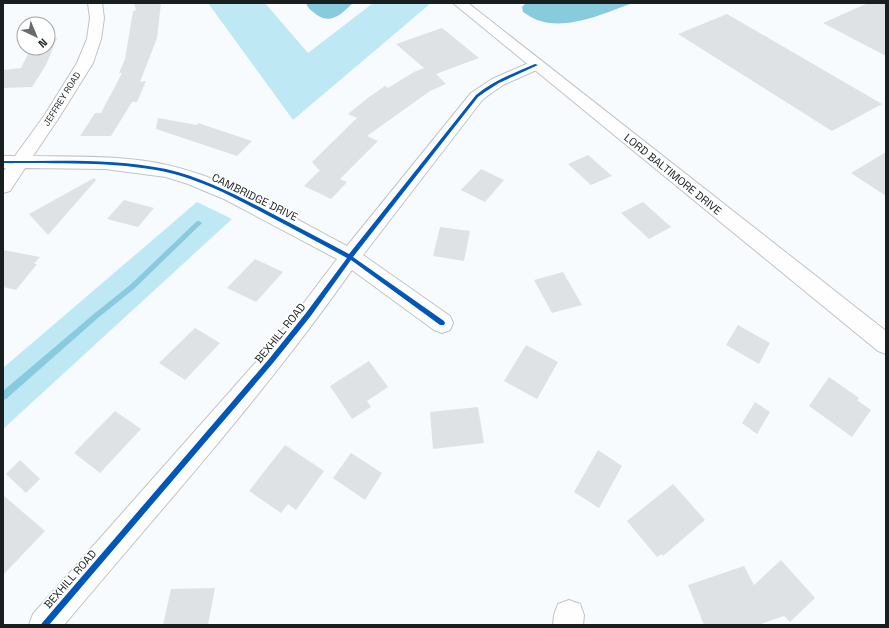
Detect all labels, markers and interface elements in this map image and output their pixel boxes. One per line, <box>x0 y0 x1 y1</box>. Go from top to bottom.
north arrow <box>16 16 56 56</box>
text: N <box>35 36 50 51</box>
street label: JEFFREY ROAD <box>41 70 83 128</box>
street label: LORD BALTIMORE DRIVE <box>621 130 725 218</box>
street label: CAMBRIDGE DRIVE <box>210 170 300 224</box>
street label: BEXHILL ROAD <box>251 300 309 366</box>
street label: BEXHILL ROAD <box>41 547 99 611</box>

